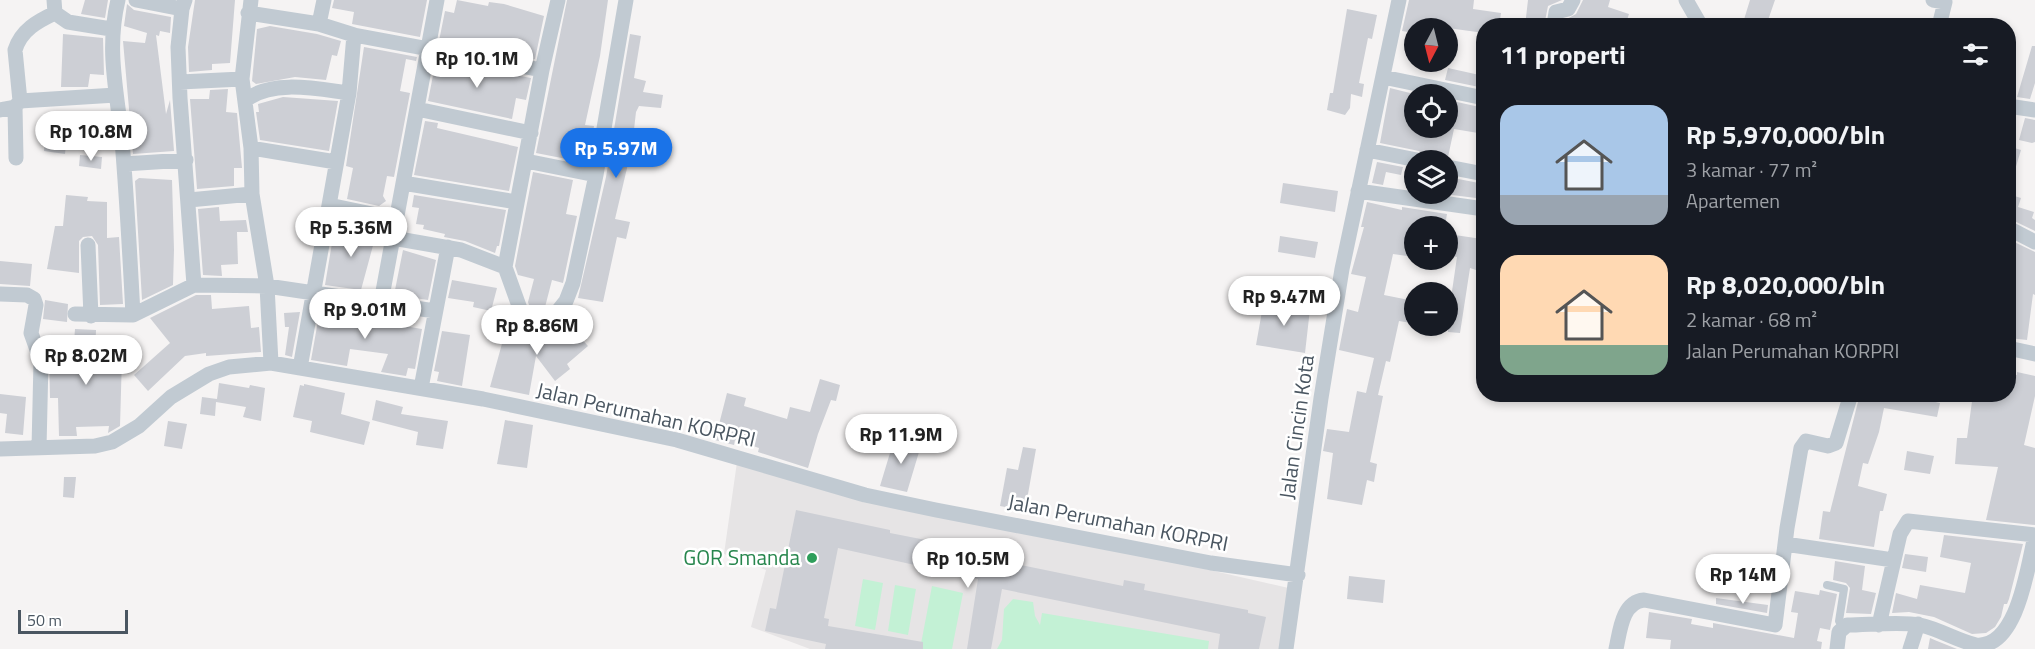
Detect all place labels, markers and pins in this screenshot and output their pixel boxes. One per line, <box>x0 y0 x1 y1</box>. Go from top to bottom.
pin: Rp 10.1M <box>415 38 539 89</box>
pin: Rp 10.8M <box>29 111 153 162</box>
pin: Rp 5.97M <box>554 128 678 179</box>
pin: Rp 5.36M <box>289 207 413 258</box>
pin: Rp 9.47M <box>1222 276 1346 327</box>
pin: Rp 9.01M <box>303 289 427 340</box>
pin: Rp 8.86M <box>475 305 599 356</box>
pin: Rp 8.02M <box>24 335 148 386</box>
pin: Rp 11.9M <box>839 414 963 465</box>
pin: Rp 10.5M <box>906 538 1030 589</box>
place label: GOR Smanda <box>683 541 800 573</box>
marker: GOR Smanda <box>805 551 819 565</box>
pin: Rp 14M <box>1694 554 1792 605</box>

